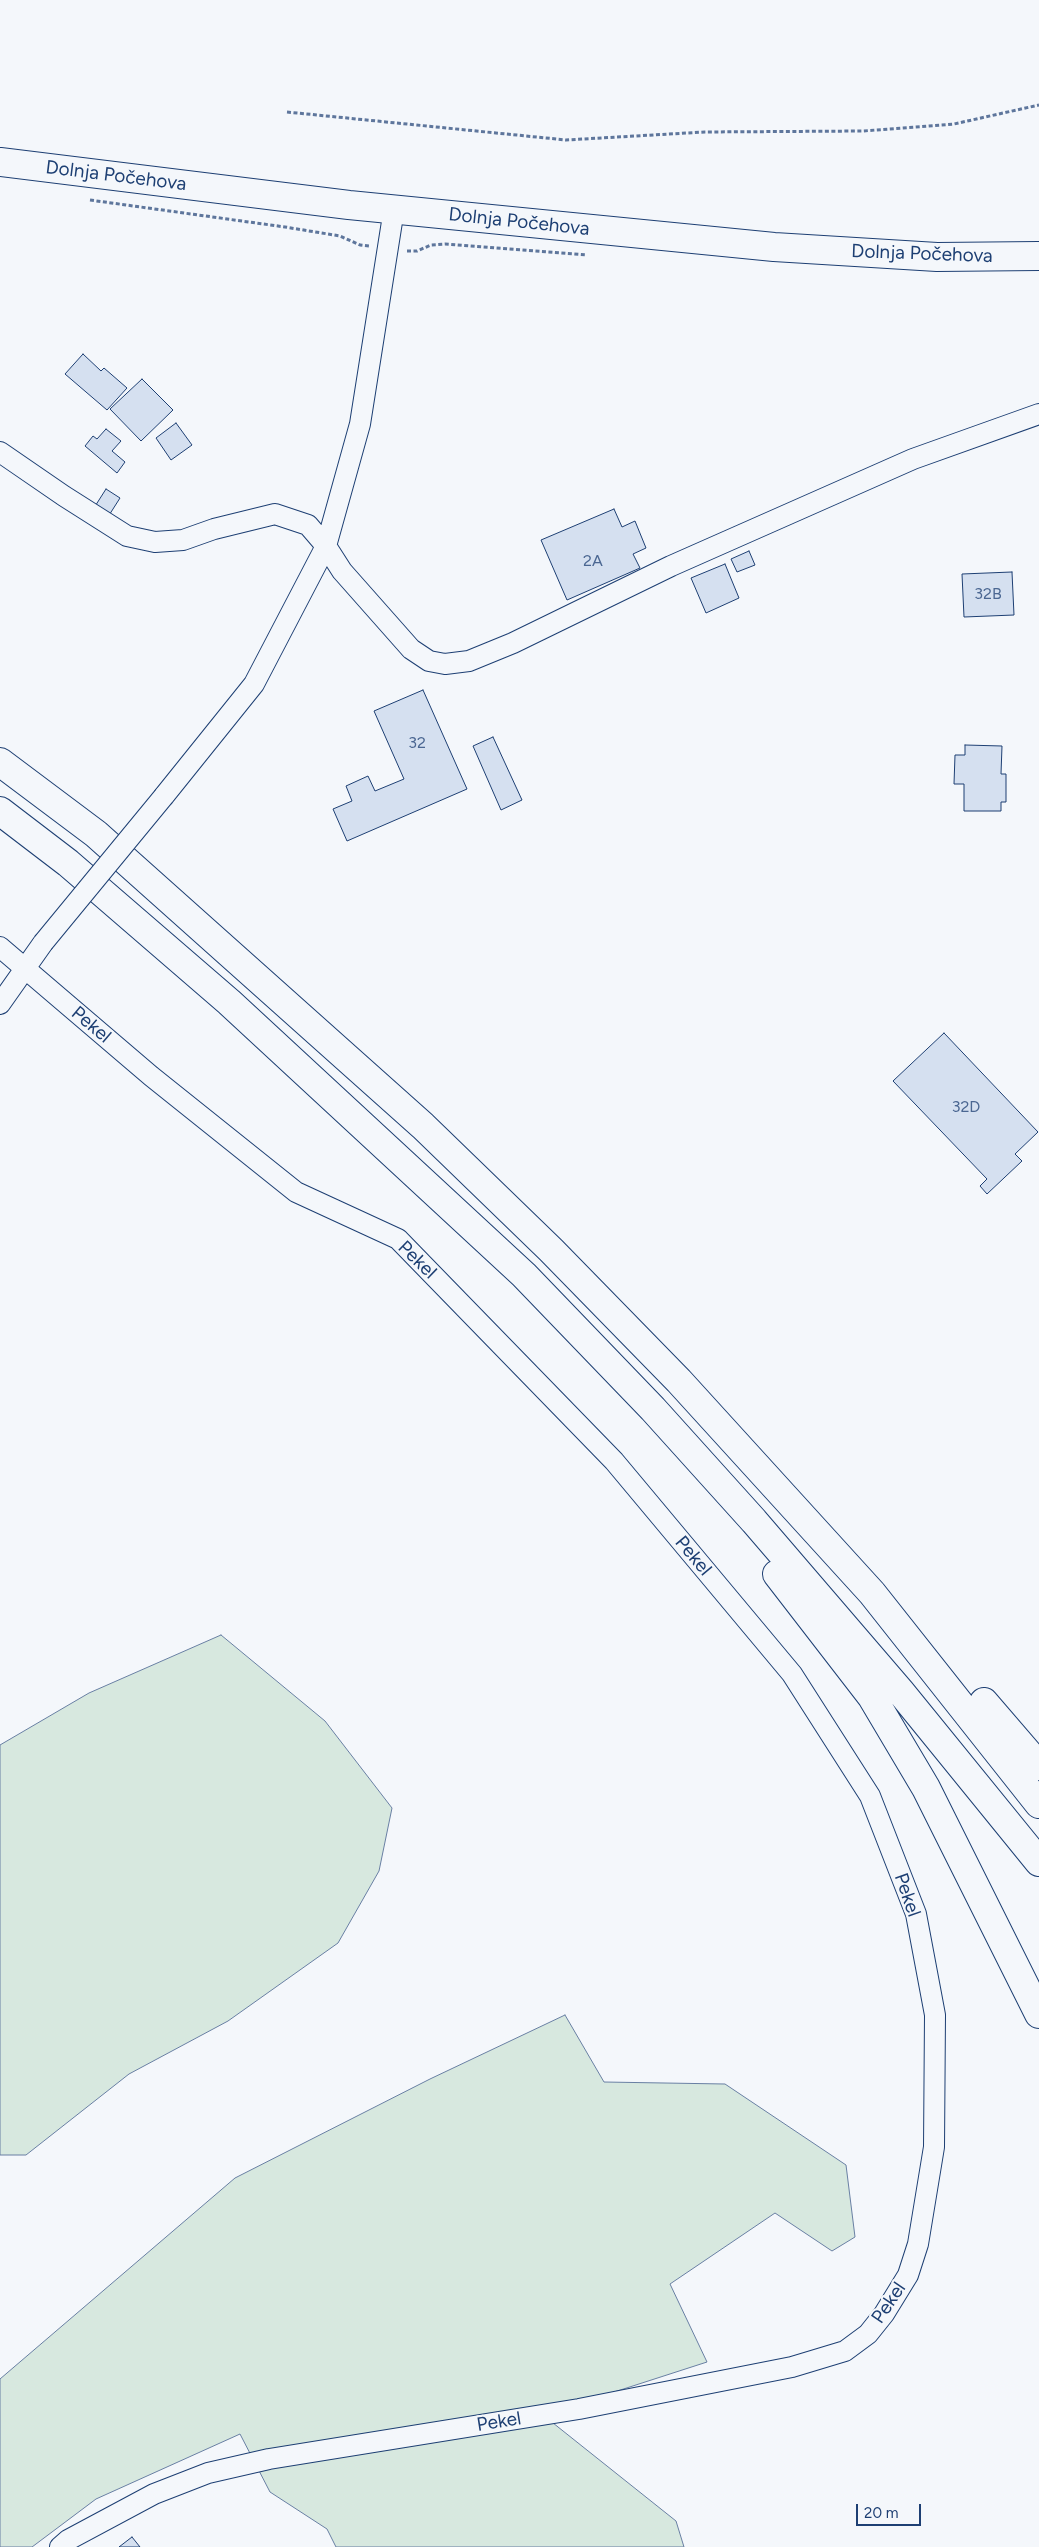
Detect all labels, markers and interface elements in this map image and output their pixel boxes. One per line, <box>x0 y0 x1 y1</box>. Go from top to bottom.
street label: Dolnja Počehova <box>44 156 188 196</box>
street label: Dolnja Počehova <box>447 203 591 241</box>
street label: Dolnja Počehova <box>851 240 993 268</box>
house number: 2A <box>583 551 603 571</box>
house number: 32B <box>974 584 1002 604</box>
house number: 32 <box>408 733 426 753</box>
street label: Pekel <box>67 1002 115 1048</box>
house number: 32D <box>952 1097 980 1117</box>
street label: Pekel <box>393 1236 441 1284</box>
street label: Pekel <box>670 1532 716 1580</box>
street label: Pekel <box>889 1870 925 1920</box>
street label: Pekel <box>867 2278 911 2328</box>
street label: Pekel <box>475 2407 523 2437</box>
scale bar <box>859 2494 924 2526</box>
text: 20 m <box>864 2504 898 2522</box>

